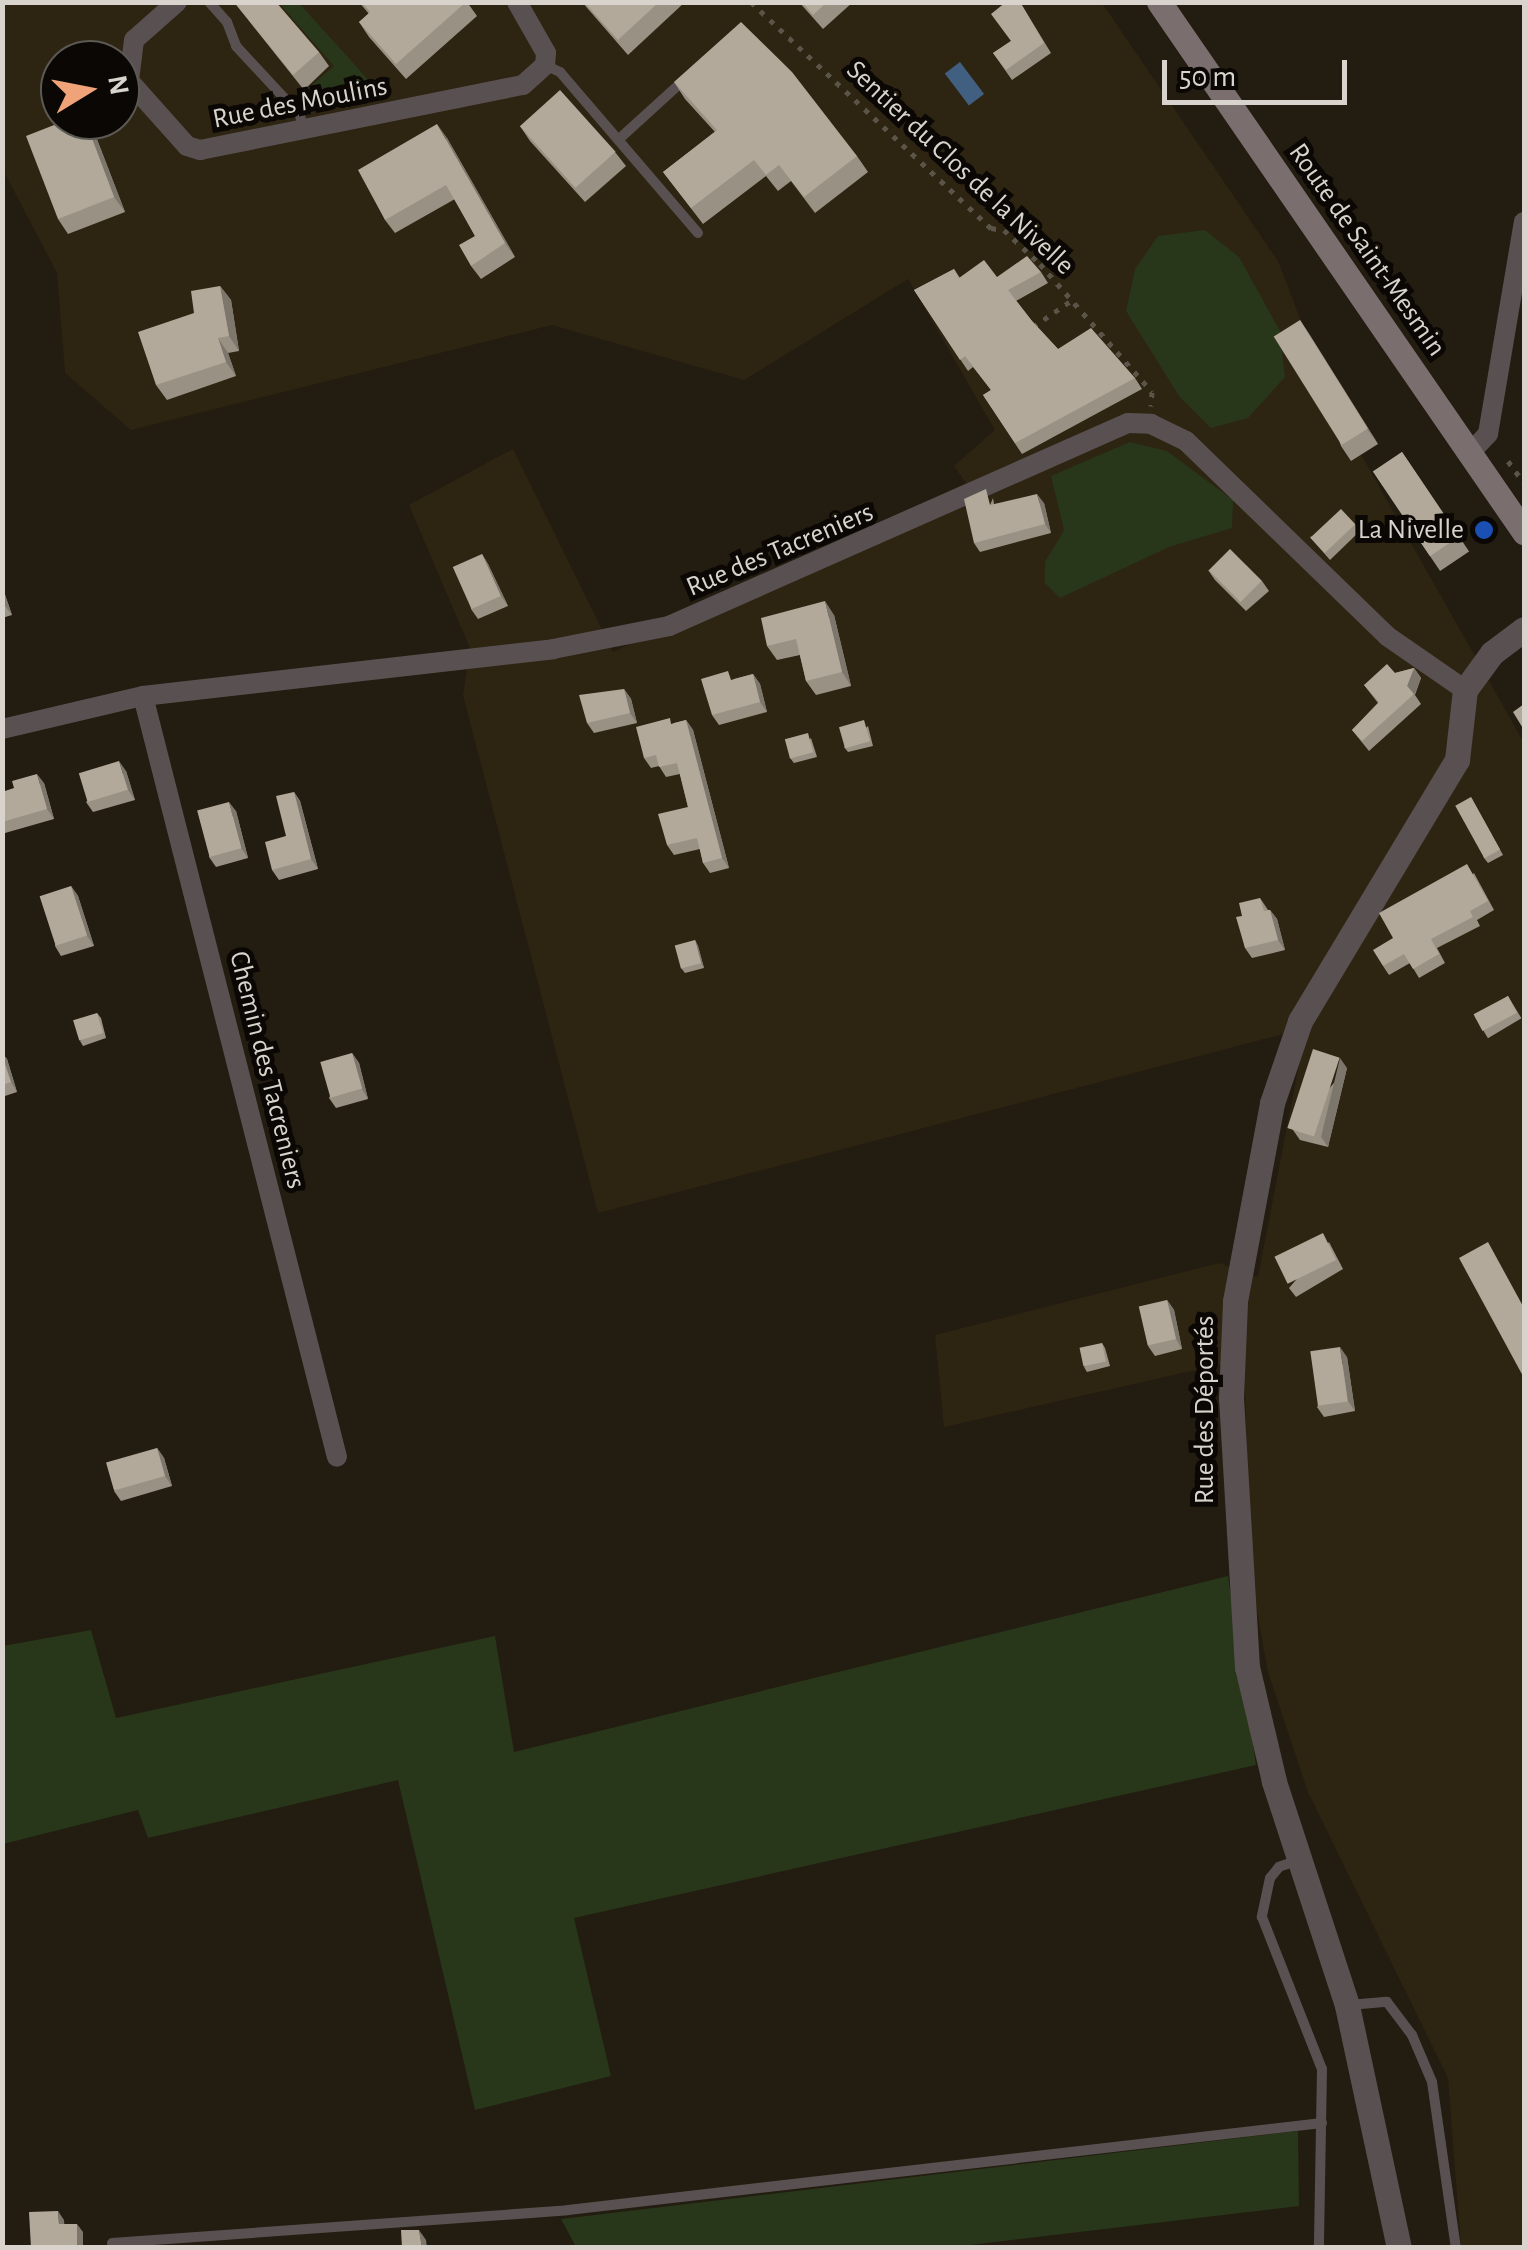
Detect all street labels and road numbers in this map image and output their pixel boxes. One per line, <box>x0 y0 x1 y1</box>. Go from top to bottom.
street label: Sentier du Clos de la Nivelle <box>839 54 1081 282</box>
street label: Rue des Moulins <box>210 70 390 136</box>
street label: Route de Saint-Mesmin <box>1281 137 1453 363</box>
street label: Rue des Tacreniers <box>681 495 879 605</box>
street label: Chemin des Tacreniers <box>221 948 313 1192</box>
street label: Rue des Déportés <box>1188 1316 1222 1504</box>

